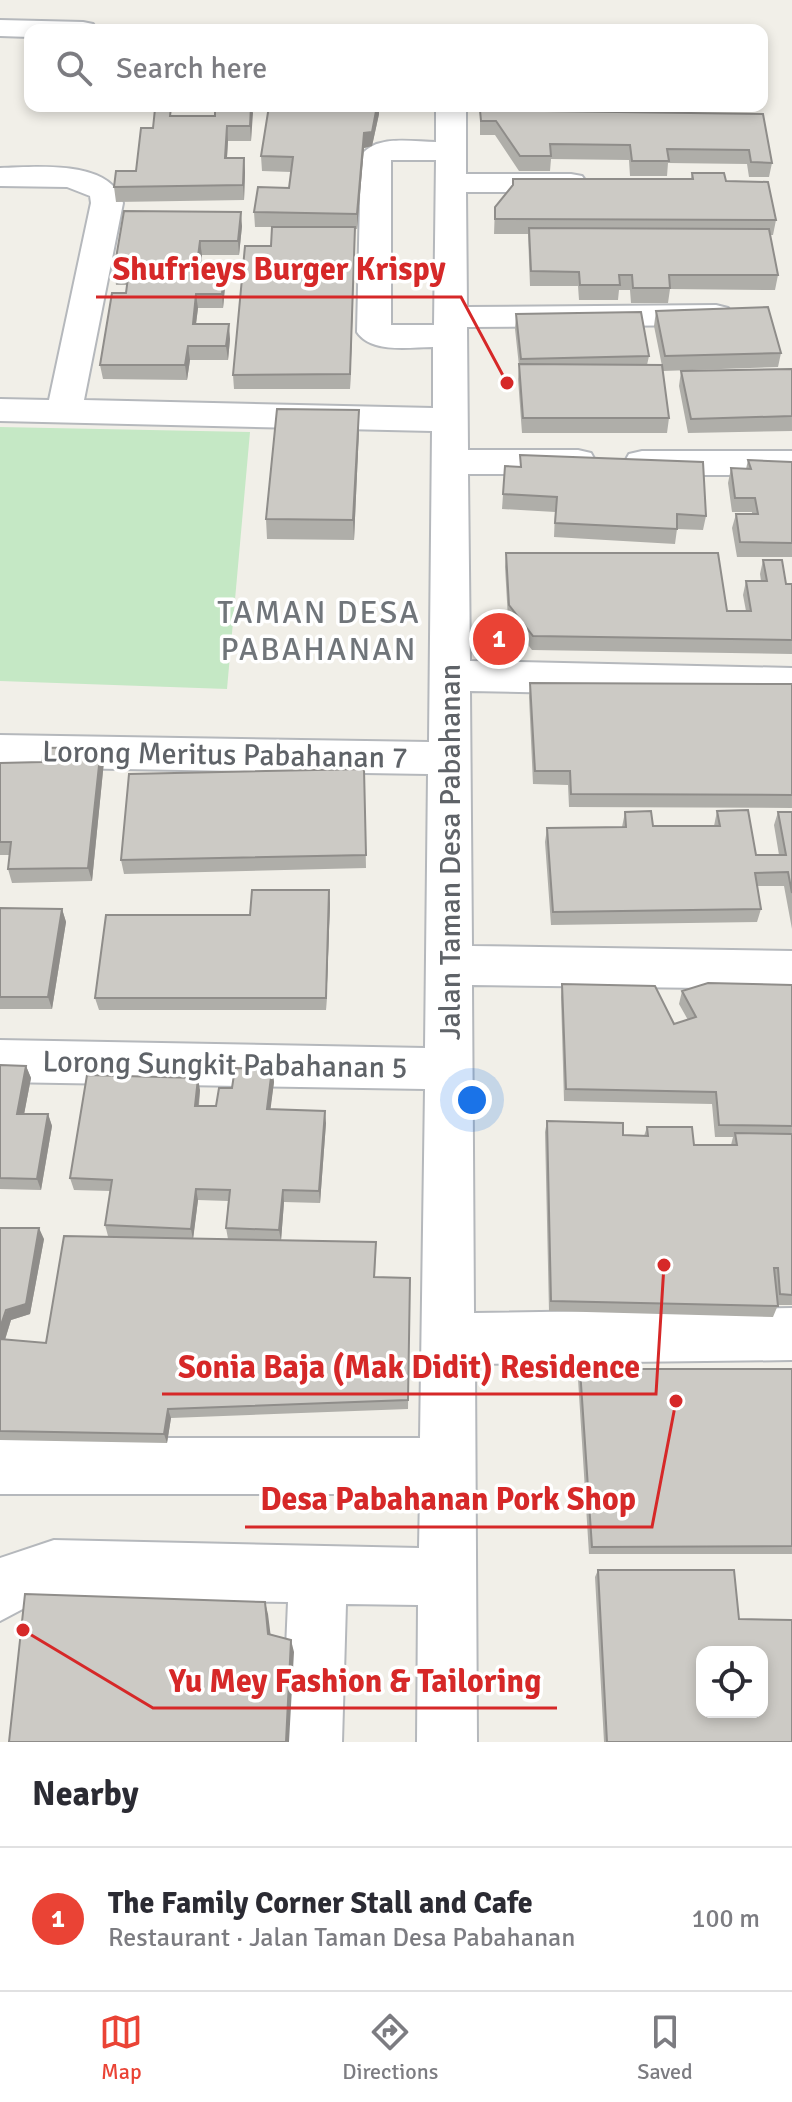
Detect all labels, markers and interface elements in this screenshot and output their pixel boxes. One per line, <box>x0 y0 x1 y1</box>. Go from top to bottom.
search box <box>24 24 768 112</box>
icon: search <box>52 46 96 90</box>
text: Search here <box>116 50 267 87</box>
callout: Shufrieys Burger Krispy <box>96 241 461 297</box>
text: Shufrieys Burger Krispy <box>112 250 446 289</box>
district label: TAMAN DESA PABAHANAN <box>217 593 421 669</box>
pin: 1 <box>473 609 525 669</box>
street label: Jalan Taman Desa Pabahanan <box>432 664 469 1040</box>
street label: Lorong Meritus Pabahanan 7 <box>42 733 408 777</box>
street label: Lorong Sungkit Pabahanan 5 <box>42 1043 408 1087</box>
your location <box>452 1080 492 1120</box>
callout: Sonia Baja (Mak Didit) Residence <box>162 1338 656 1394</box>
text: Sonia Baja (Mak Didit) Residence <box>178 1348 640 1387</box>
callout: Desa Pabahanan Pork Shop <box>245 1471 652 1527</box>
text: Desa Pabahanan Pork Shop <box>260 1480 636 1519</box>
map controls <box>696 1646 768 1718</box>
button: locate <box>696 1646 768 1718</box>
callout: Yu Mey Fashion & Tailoring <box>153 1652 557 1708</box>
text: Yu Mey Fashion & Tailoring <box>168 1662 541 1701</box>
text: Nearby <box>32 1773 139 1815</box>
text: The Family Corner Stall and Cafe <box>108 1885 533 1922</box>
text: 1 <box>51 1903 65 1935</box>
text: 100 m <box>691 1903 760 1935</box>
text: Restaurant · Jalan Taman Desa Pabahanan <box>108 1922 575 1954</box>
tab: Map <box>99 2010 143 2085</box>
tab: Directions <box>342 2010 438 2085</box>
tab: Saved <box>637 2010 693 2085</box>

